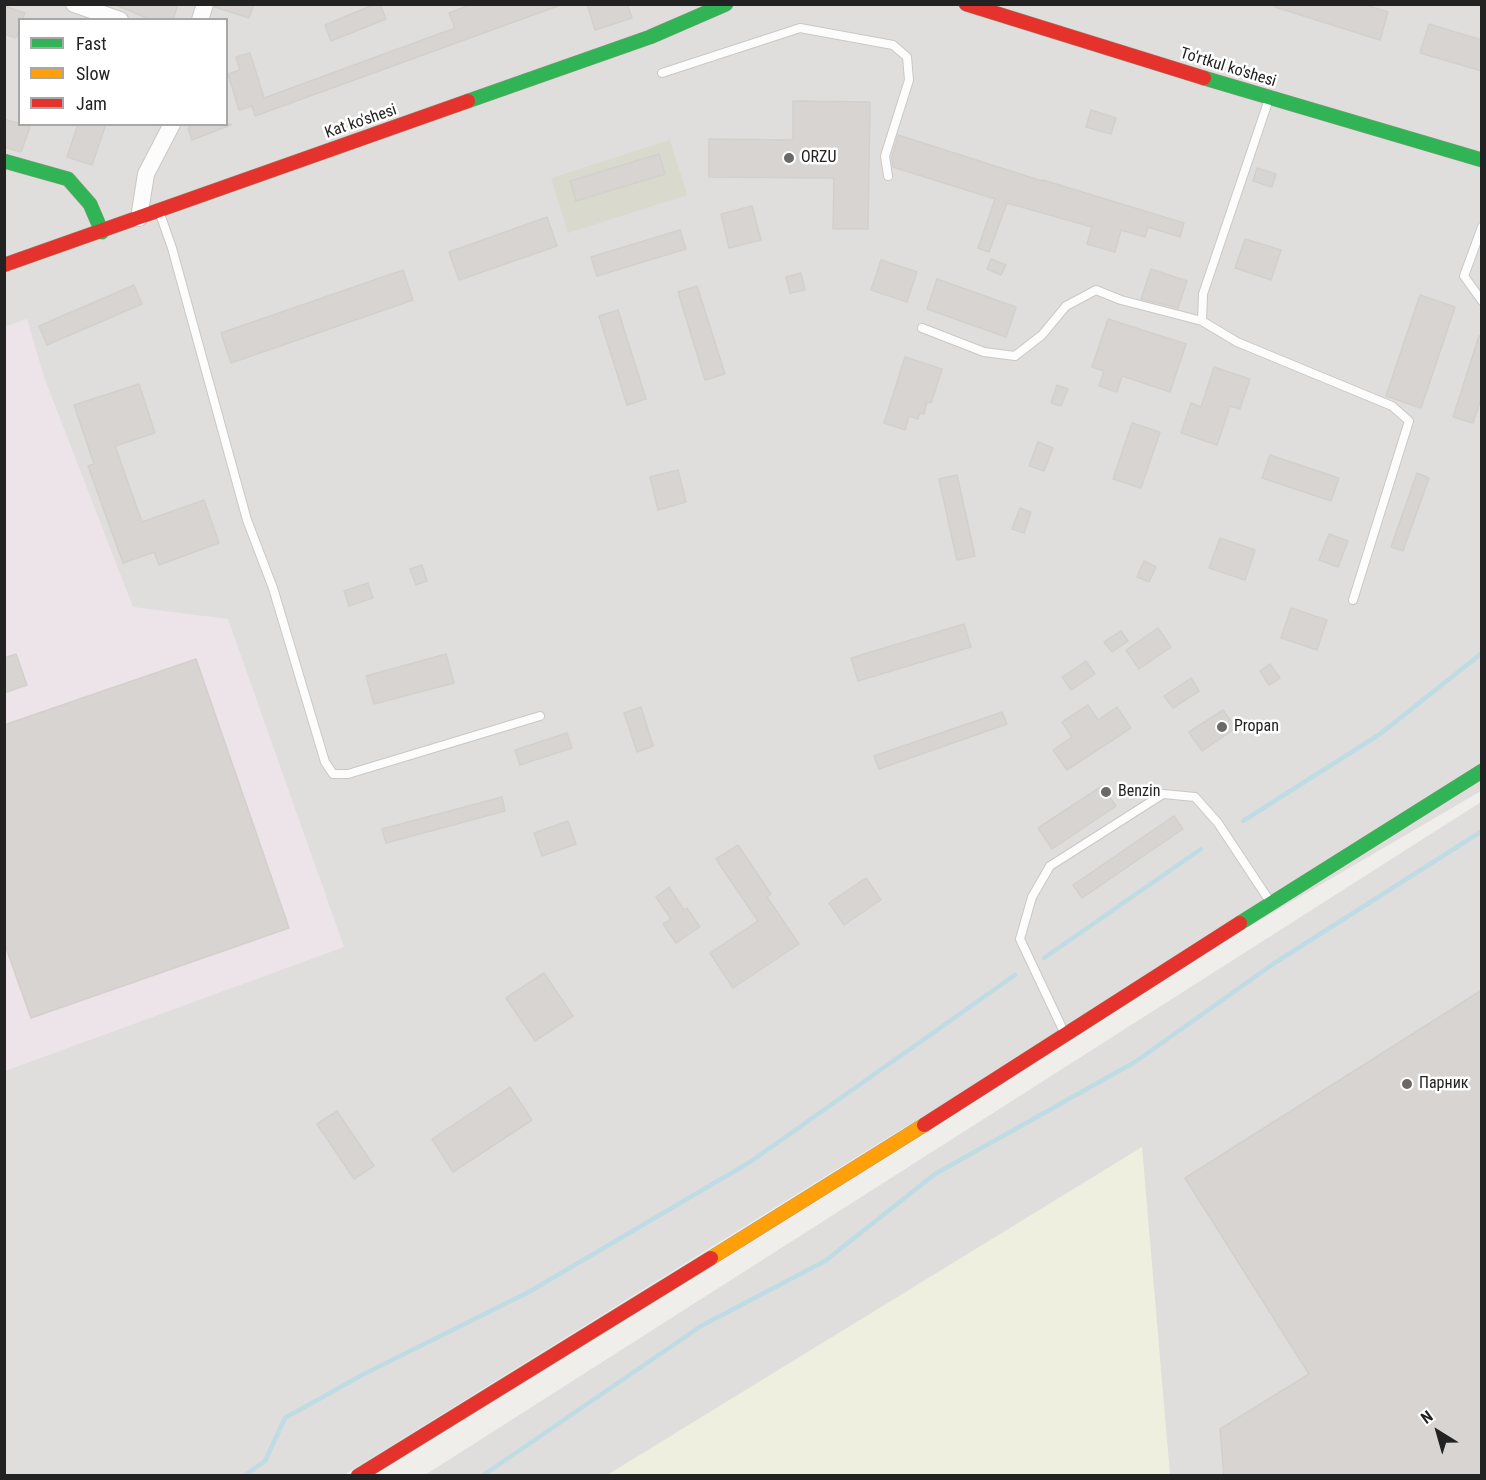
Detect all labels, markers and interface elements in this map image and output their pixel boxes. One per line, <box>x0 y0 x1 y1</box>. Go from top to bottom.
legend <box>18 18 228 126</box>
text: Fast <box>76 33 107 54</box>
street label: To'rtkul ko'shesi <box>1178 44 1278 92</box>
text: Slow <box>76 63 110 84</box>
text: Jam <box>76 93 107 114</box>
street label: Kat ko'shesi <box>323 101 399 143</box>
place label: ORZU <box>801 148 836 168</box>
marker: ORZU <box>782 151 796 165</box>
place label: Propan <box>1234 717 1279 737</box>
marker: Propan <box>1215 720 1229 734</box>
place label: Benzin <box>1118 782 1160 802</box>
marker: Benzin <box>1099 785 1113 799</box>
place label: Парник <box>1419 1074 1468 1094</box>
marker: Парник <box>1400 1077 1414 1091</box>
north arrow <box>1408 1402 1468 1462</box>
text: N <box>1417 1407 1436 1428</box>

